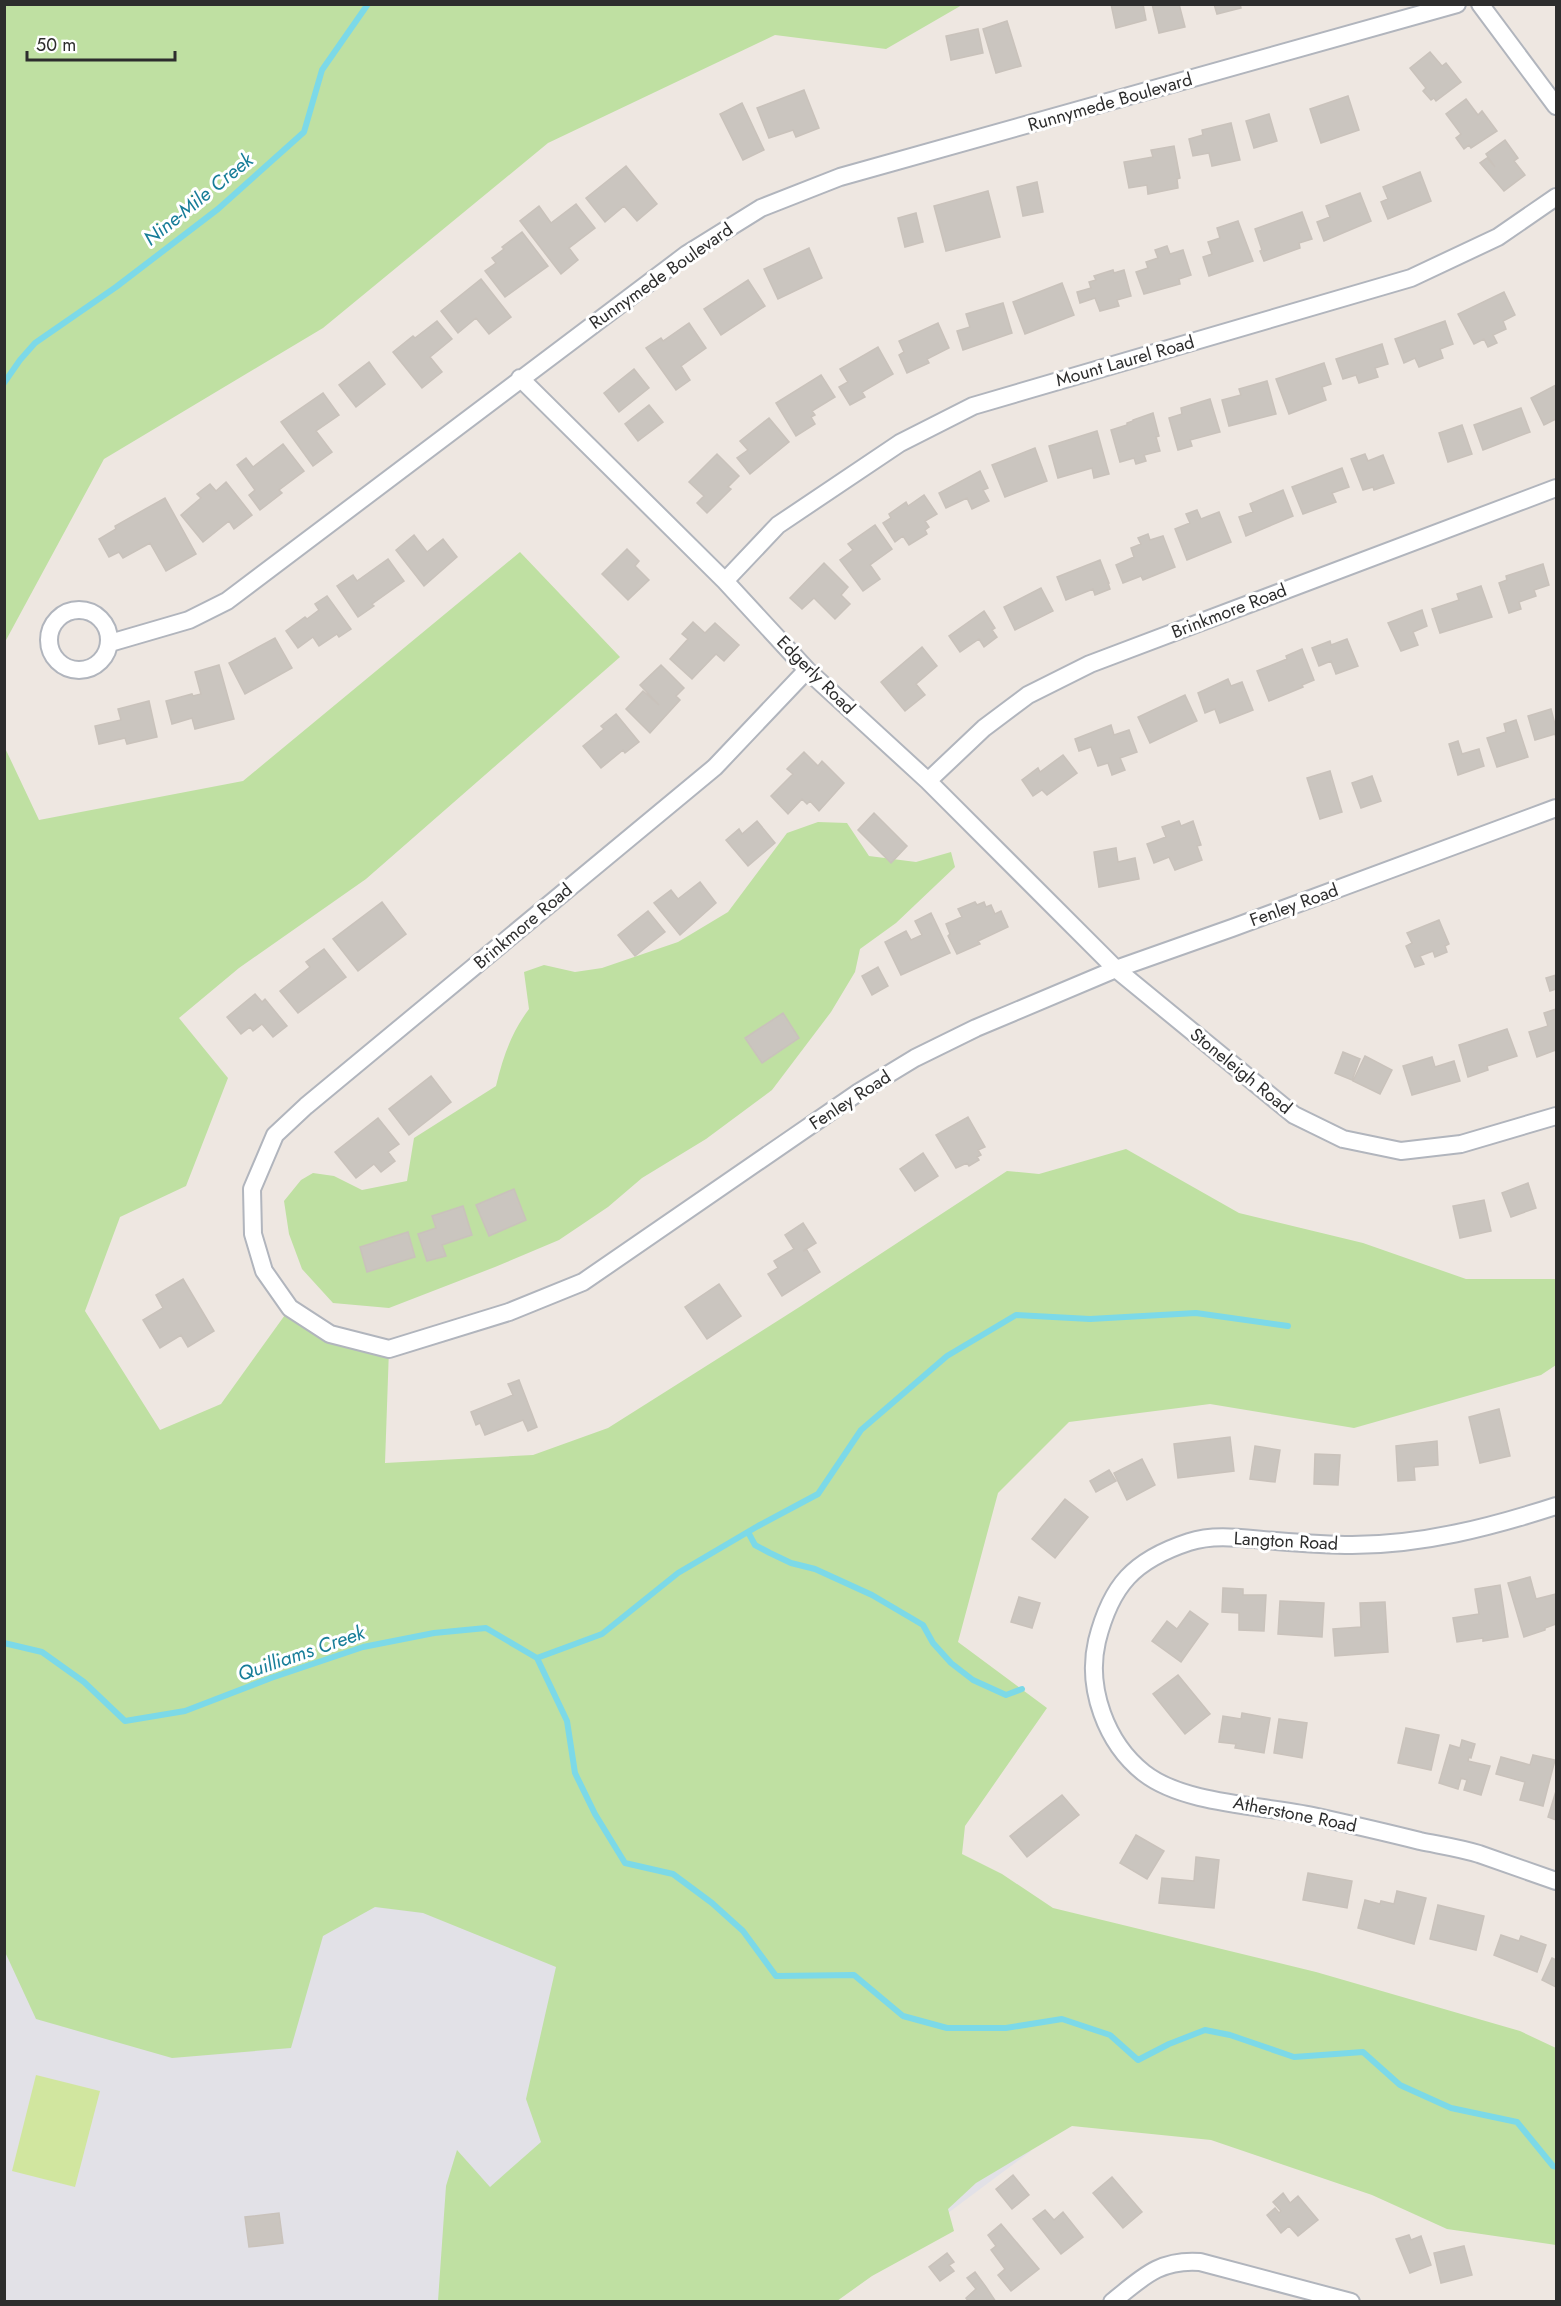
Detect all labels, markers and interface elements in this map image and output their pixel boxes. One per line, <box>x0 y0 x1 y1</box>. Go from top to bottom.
scale bar <box>27 24 176 62</box>
text: 50 m <box>36 32 76 58</box>
street label: Runnymede Boulevard <box>1025 66 1195 138</box>
water label: Nine-Mile Creek <box>137 145 261 253</box>
street label: Runnymede Boulevard <box>584 217 738 335</box>
street label: Mount Laurel Road <box>1053 329 1197 393</box>
street label: Brinkmore Road <box>1168 577 1290 645</box>
street label: Edgerly Road <box>771 630 861 720</box>
street label: Brinkmore Road <box>468 877 578 975</box>
street label: Fenley Road <box>1246 877 1342 933</box>
street label: Stoneleigh Road <box>1184 1022 1298 1120</box>
street label: Fenley Road <box>804 1064 896 1136</box>
street label: Langton Road <box>1233 1525 1339 1557</box>
water label: Quilliams Creek <box>234 1618 370 1689</box>
street label: Atherstone Road <box>1231 1789 1359 1839</box>

